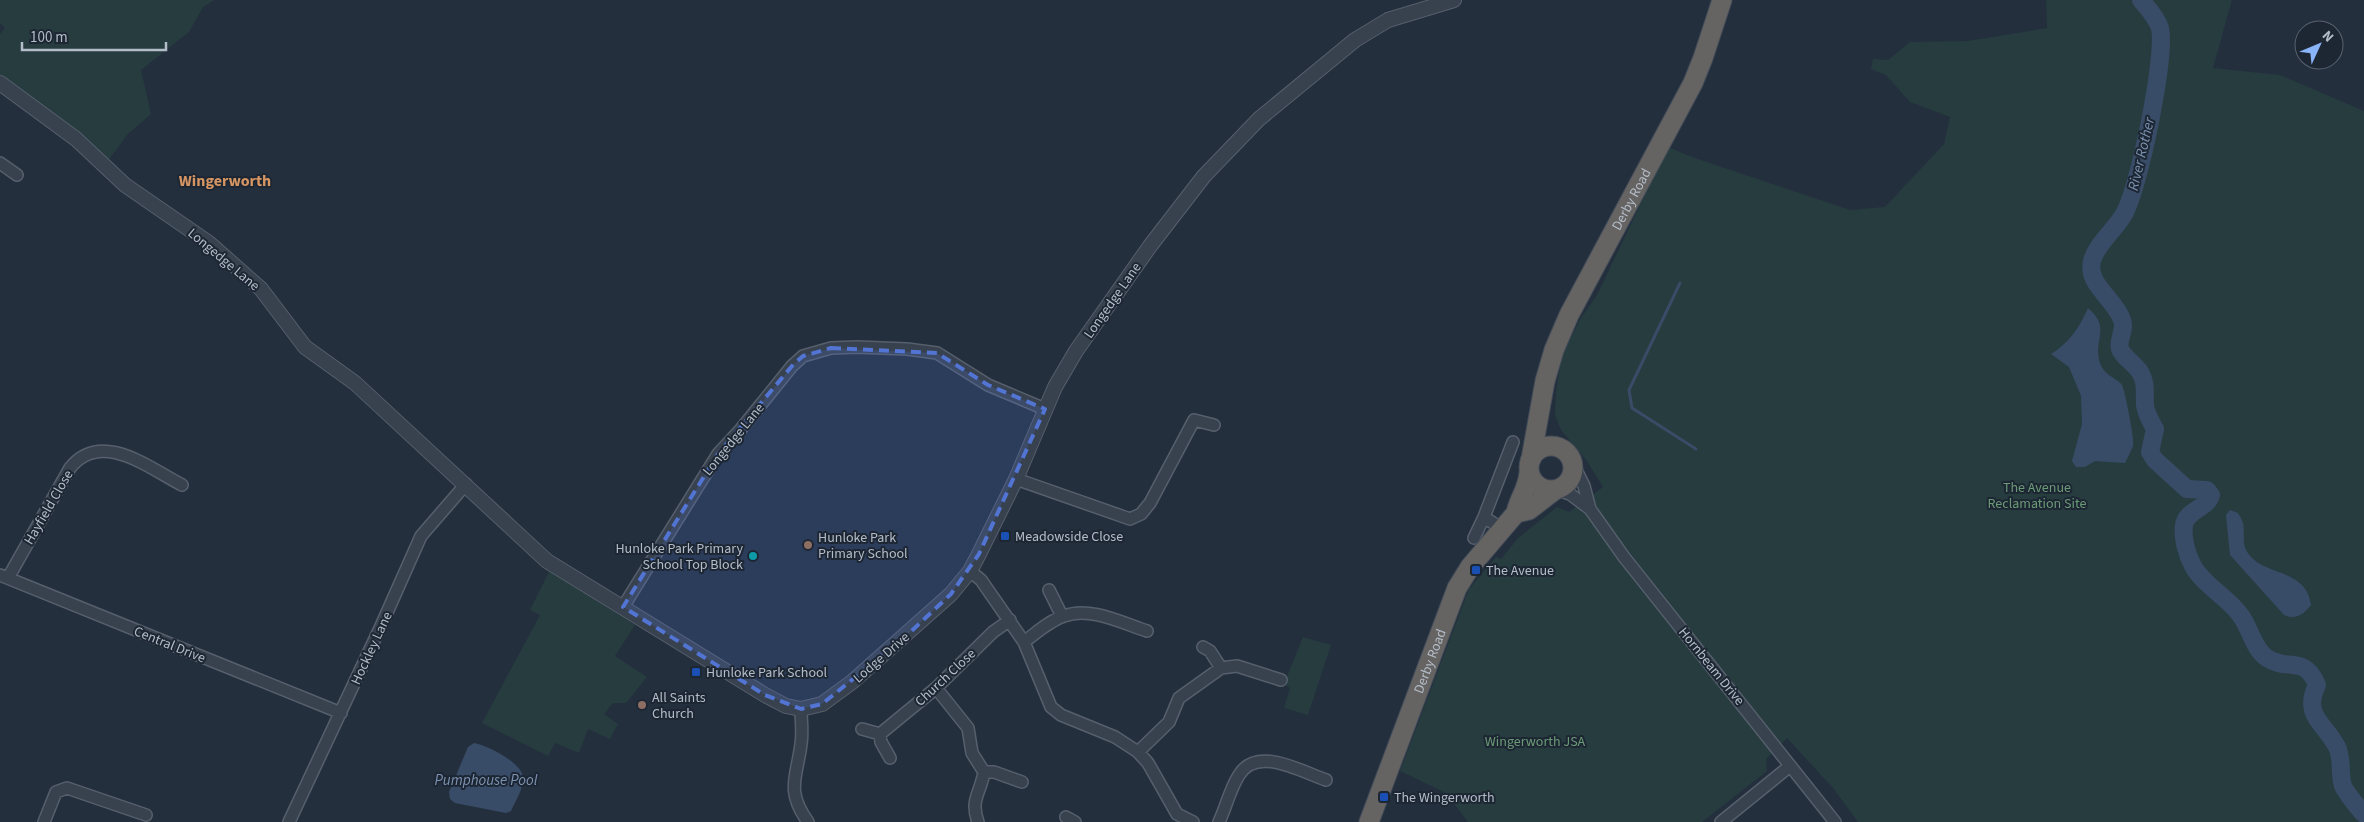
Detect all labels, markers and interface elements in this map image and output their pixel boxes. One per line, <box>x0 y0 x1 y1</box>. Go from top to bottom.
scale bar <box>22 20 166 52</box>
north arrow <box>2294 20 2344 70</box>
text: N <box>2317 26 2338 47</box>
text: 100 m <box>30 27 68 48</box>
water label: River Rother <box>2123 114 2160 193</box>
street label: Derby Road <box>1607 165 1657 234</box>
district label: Wingerworth <box>179 170 271 192</box>
street label: Longedge Lane <box>183 224 264 296</box>
street label: Longedge Lane <box>1079 259 1146 343</box>
street label: Longedge Lane <box>698 399 769 480</box>
street label: Hayfield Close <box>19 466 78 549</box>
park label: The Avenue Reclamation Site <box>1988 478 2086 514</box>
place label: Meadowside Close <box>1015 527 1123 547</box>
place label: Hunloke Park Primary School <box>818 528 908 564</box>
marker: Meadowside Close <box>999 530 1011 542</box>
place label: Hunloke Park Primary School Top Block <box>615 539 743 575</box>
marker: Hunloke Park Primary School <box>802 539 814 551</box>
marker: Hunloke Park Primary School Top Block <box>747 550 759 562</box>
place label: The Avenue <box>1486 561 1554 581</box>
marker: The Avenue <box>1470 564 1482 576</box>
street label: Hockley Lane <box>346 609 398 688</box>
street label: Central Drive <box>131 621 208 668</box>
street label: Hornbeam Drive <box>1673 623 1749 710</box>
street label: Derby Road <box>1409 626 1452 697</box>
street label: Lodge Drive <box>849 628 914 688</box>
street label: Church Close <box>911 644 981 711</box>
place label: Hunloke Park School <box>706 663 828 683</box>
marker: Hunloke Park School <box>690 666 702 678</box>
place label: All Saints Church <box>652 688 706 724</box>
marker: All Saints Church <box>636 699 648 711</box>
park label: Wingerworth JSA <box>1485 732 1586 752</box>
water label: Pumphouse Pool <box>435 770 538 791</box>
place label: The Wingerworth <box>1394 788 1495 808</box>
marker: The Wingerworth <box>1378 791 1390 803</box>

